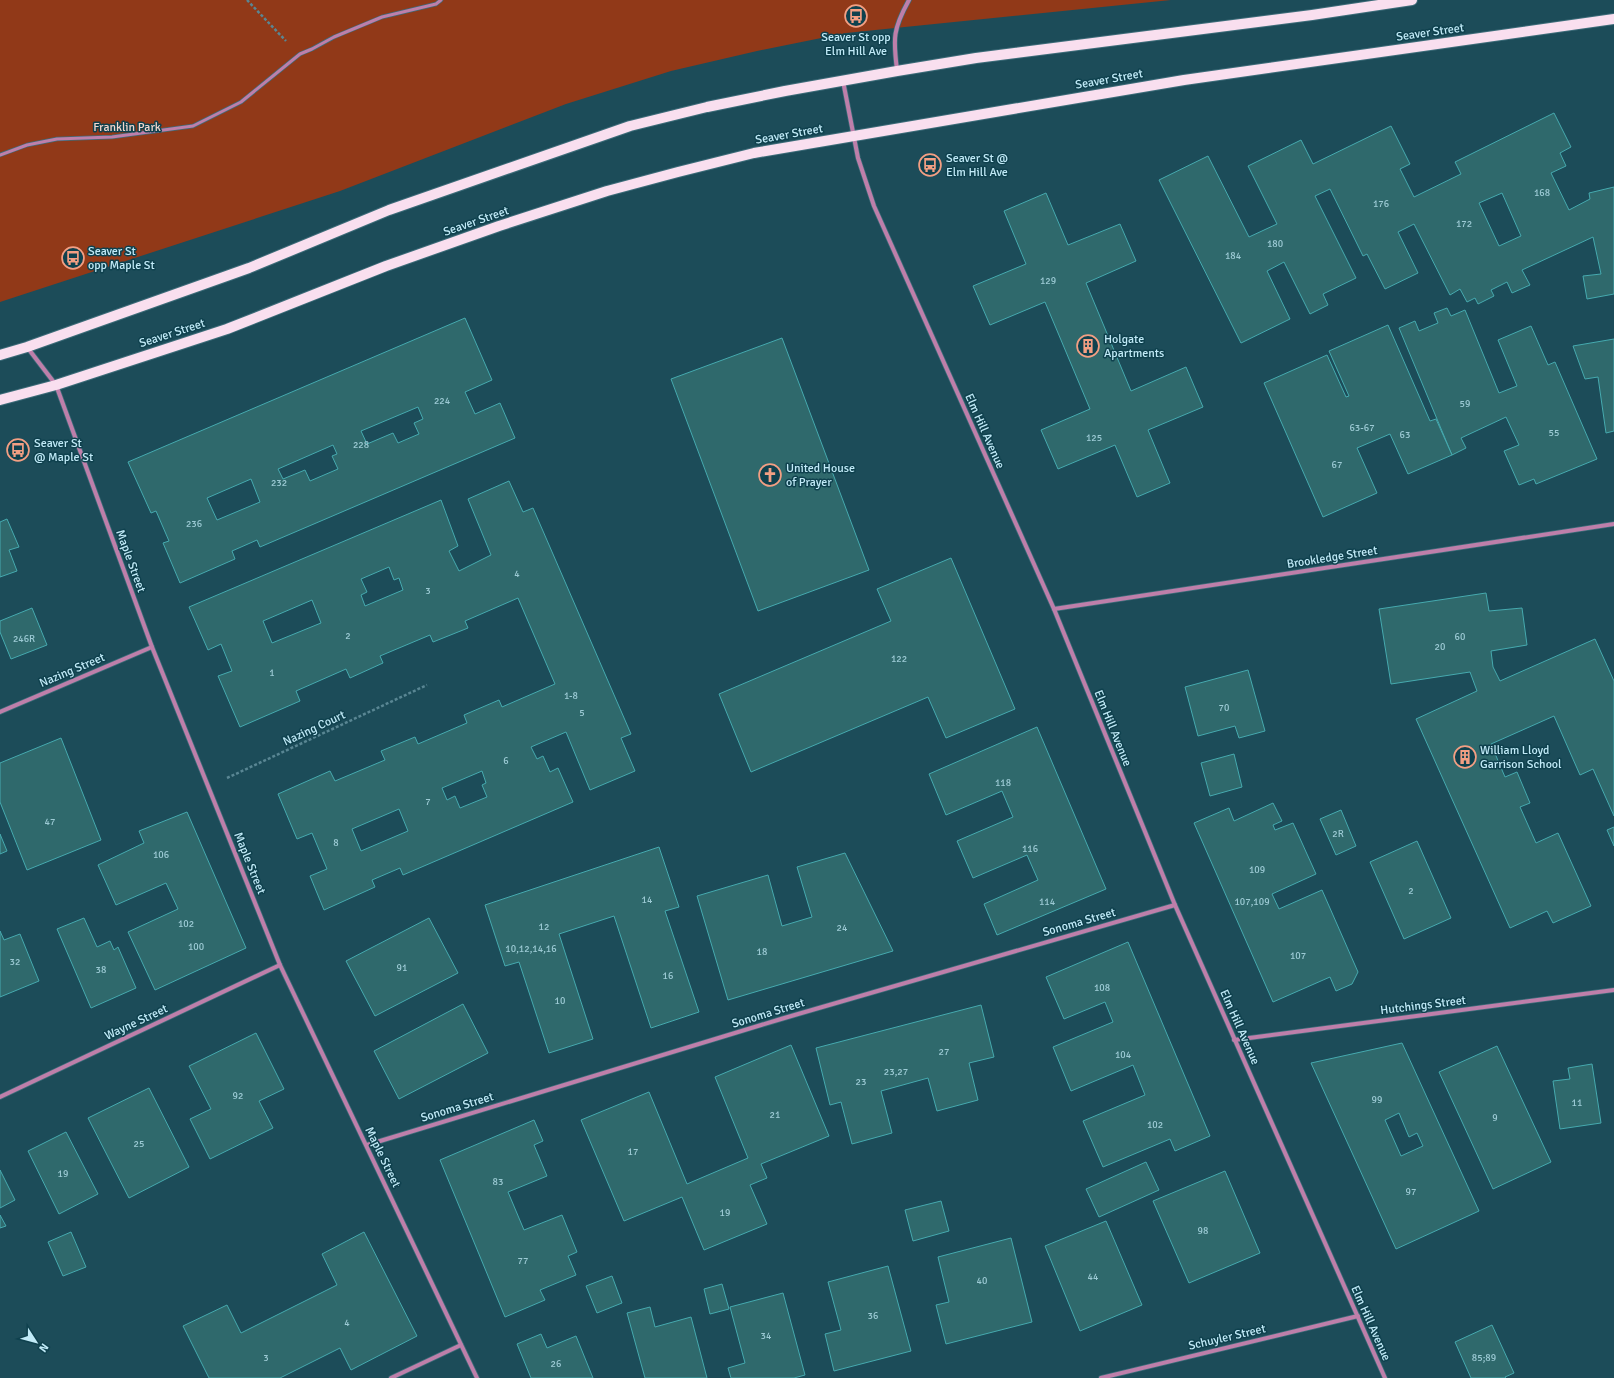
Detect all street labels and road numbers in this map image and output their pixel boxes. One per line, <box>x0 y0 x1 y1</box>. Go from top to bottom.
street label: Seaver Street <box>1395 20 1465 45</box>
street label: Seaver Street <box>1074 66 1144 93</box>
street label: Seaver Street <box>754 121 824 148</box>
street label: Seaver Street <box>441 203 511 240</box>
street label: Seaver Street <box>137 316 207 351</box>
street label: Elm Hill Avenue <box>961 391 1008 471</box>
street label: Maple Street <box>112 528 149 594</box>
street label: Brookledge Street <box>1286 543 1378 572</box>
street label: Nazing Street <box>37 650 107 691</box>
street label: Elm Hill Avenue <box>1090 688 1135 769</box>
street label: Nazing Court <box>281 707 348 749</box>
street label: Maple Street <box>230 830 269 896</box>
street label: Sonoma Street <box>1041 905 1117 940</box>
street label: Elm Hill Avenue <box>1216 987 1263 1067</box>
street label: Hutchings Street <box>1379 993 1467 1018</box>
street label: Sonoma Street <box>730 995 806 1032</box>
street label: Wayne Street <box>102 1001 170 1044</box>
street label: Sonoma Street <box>419 1089 495 1126</box>
street label: Maple Street <box>361 1125 404 1190</box>
street label: Elm Hill Avenue <box>1347 1283 1394 1363</box>
street label: Schuyler Street <box>1187 1321 1267 1354</box>

